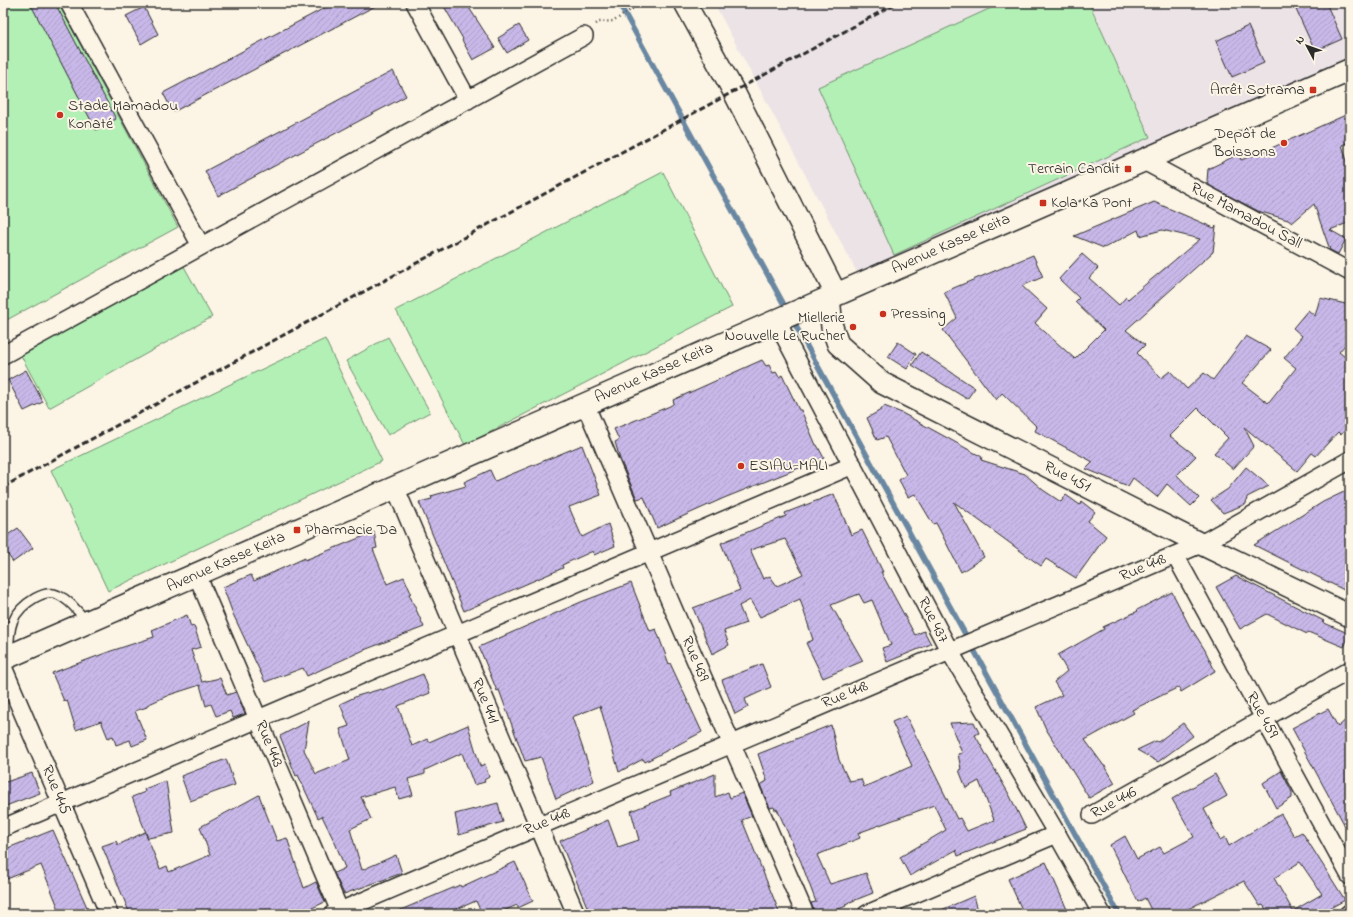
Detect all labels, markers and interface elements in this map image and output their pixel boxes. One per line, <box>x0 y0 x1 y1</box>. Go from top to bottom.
north arrow <box>1287 26 1327 66</box>
text: N <box>1292 32 1309 48</box>
place label: Arrêt Sotrama <box>1210 78 1305 102</box>
marker: Arrêt Sotrama <box>1308 85 1318 95</box>
place label: Stade Mamadou Konaté <box>68 94 178 136</box>
marker: Stade Mamadou Konaté <box>55 110 65 120</box>
place label: Depôt de Boissons <box>1212 122 1277 164</box>
marker: Depôt de Boissons <box>1279 138 1289 148</box>
place label: Terrain Candit <box>1028 157 1121 181</box>
marker: Terrain Candit <box>1123 164 1133 174</box>
street label: Rue Mamadou Sall <box>1186 176 1306 256</box>
place label: Kola Ka Pont <box>1051 191 1133 215</box>
marker: Kola Ka Pont <box>1038 198 1048 208</box>
street label: Avenue Kasse Keita <box>888 207 1014 281</box>
place label: Pressing <box>891 302 946 326</box>
place label: Miellerie Nouvelle Le Rucher <box>725 306 846 348</box>
marker: Pressing <box>878 309 888 319</box>
marker: Miellerie Nouvelle Le Rucher <box>848 322 858 332</box>
street label: Avenue Kasse Keita <box>591 336 717 410</box>
place label: ESIAU-MALI <box>749 454 828 478</box>
street label: Rue 451 <box>1039 455 1095 499</box>
marker: ESIAU-MALI <box>736 461 746 471</box>
place label: Pharmacie Da <box>305 518 397 542</box>
street label: Avenue Kasse Keita <box>163 525 289 599</box>
marker: Pharmacie Da <box>292 525 302 535</box>
street label: Rue 448 <box>1116 548 1170 588</box>
street label: Rue 437 <box>911 593 955 648</box>
street label: Rue 439 <box>675 633 715 686</box>
street label: Rue 441 <box>465 674 505 728</box>
street label: Rue 448 <box>818 675 872 715</box>
street label: Rue 459 <box>1239 687 1285 743</box>
street label: Rue 443 <box>248 717 290 771</box>
street label: Rue 445 <box>35 762 77 818</box>
street label: Rue 446 <box>1087 781 1141 825</box>
street label: Rue 448 <box>520 802 574 842</box>

